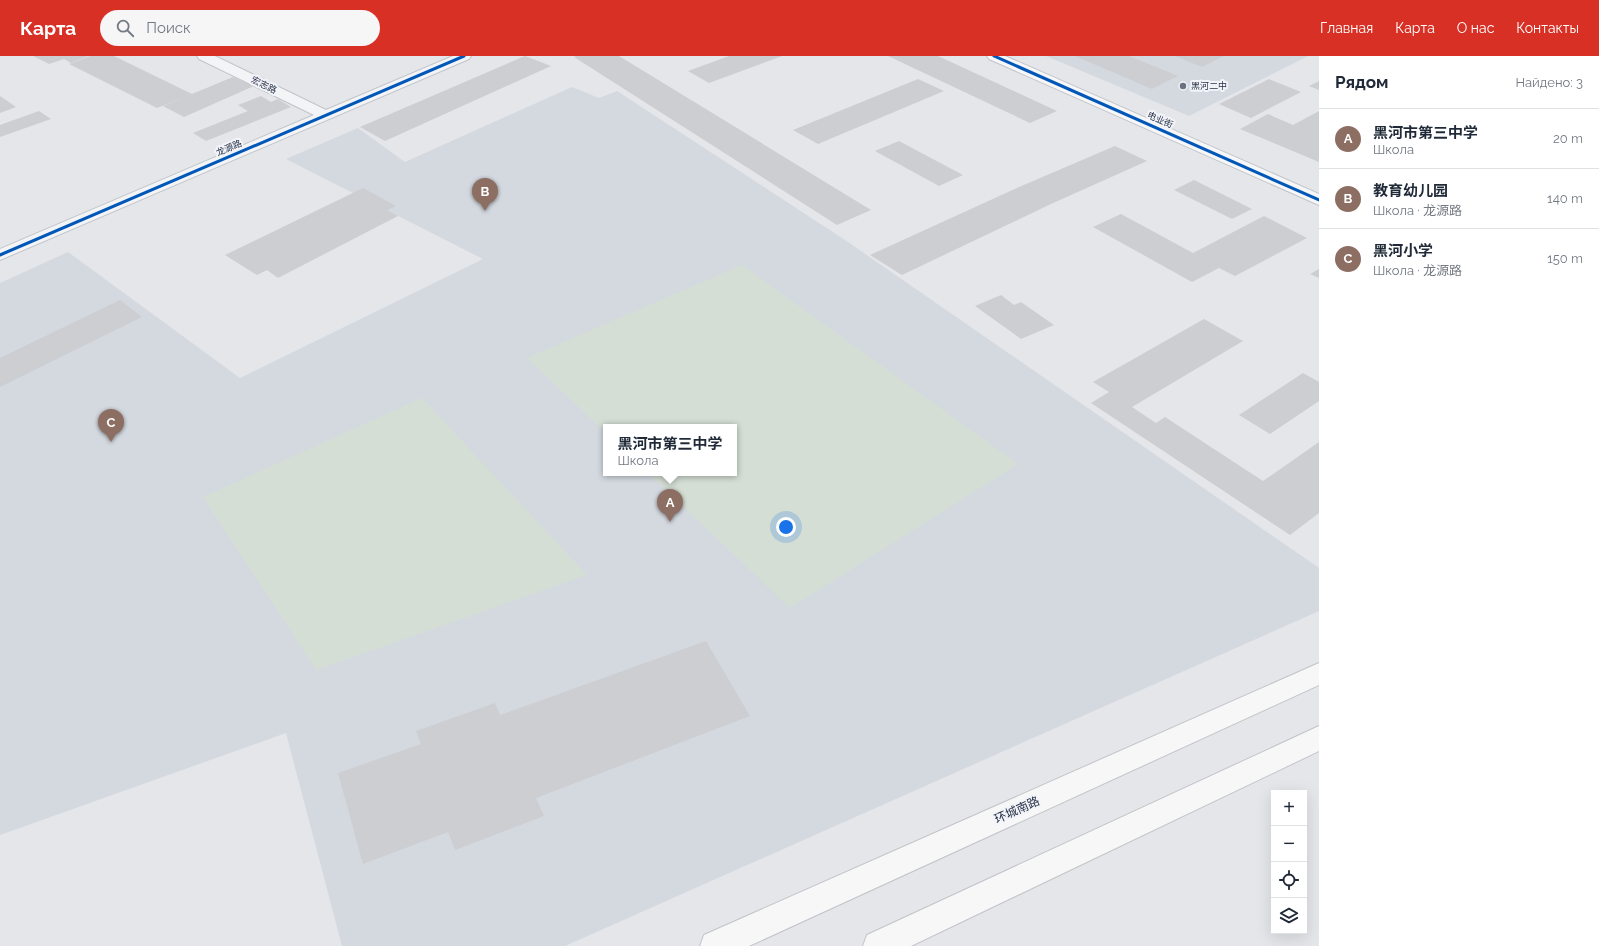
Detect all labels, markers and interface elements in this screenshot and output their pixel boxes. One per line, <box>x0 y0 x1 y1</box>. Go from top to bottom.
search box <box>100 10 380 46</box>
text: Карта <box>20 17 76 39</box>
icon: search <box>114 17 136 39</box>
text: Поиск <box>146 19 191 37</box>
text: Главная <box>1320 20 1373 36</box>
text: Карта <box>1395 20 1435 36</box>
text: О нас <box>1457 20 1494 36</box>
text: Контакты <box>1516 20 1579 36</box>
text: Рядом <box>1335 72 1388 92</box>
street label: 宏志路 <box>250 75 278 95</box>
text: Найдено: 3 <box>1515 75 1583 90</box>
marker: 黑河二中 <box>1178 81 1188 91</box>
place label: 黑河二中 <box>1191 81 1227 91</box>
street label: 电业街 <box>1146 110 1174 130</box>
text: 黑河市第三中学 <box>1373 124 1478 142</box>
text: A <box>1344 131 1352 146</box>
text: 20 m <box>1553 131 1583 146</box>
street label: 龙源路 <box>214 137 243 158</box>
text: Школа <box>1373 142 1414 157</box>
pin: B <box>472 178 498 211</box>
text: 教育幼儿园 <box>1373 182 1448 200</box>
text: B <box>1344 191 1352 206</box>
text: 140 m <box>1547 191 1583 206</box>
text: Школа · 龙源路 <box>1373 203 1462 218</box>
text: 黑河小学 <box>1373 242 1433 260</box>
text: C <box>1344 251 1352 266</box>
text: 150 m <box>1547 251 1583 266</box>
text: Школа · 龙源路 <box>1373 263 1462 278</box>
pin: C <box>98 409 124 442</box>
popup <box>603 424 737 476</box>
text: 黑河市第三中学 <box>617 435 723 453</box>
text: Школа <box>617 453 658 468</box>
pin: A <box>657 489 683 522</box>
your location <box>776 517 796 537</box>
map controls <box>1271 790 1307 934</box>
button: + <box>1271 790 1307 826</box>
street label: 环城南路 <box>992 794 1042 826</box>
button: − <box>1271 826 1307 862</box>
button: locate <box>1271 862 1307 898</box>
button: layers <box>1271 898 1307 934</box>

